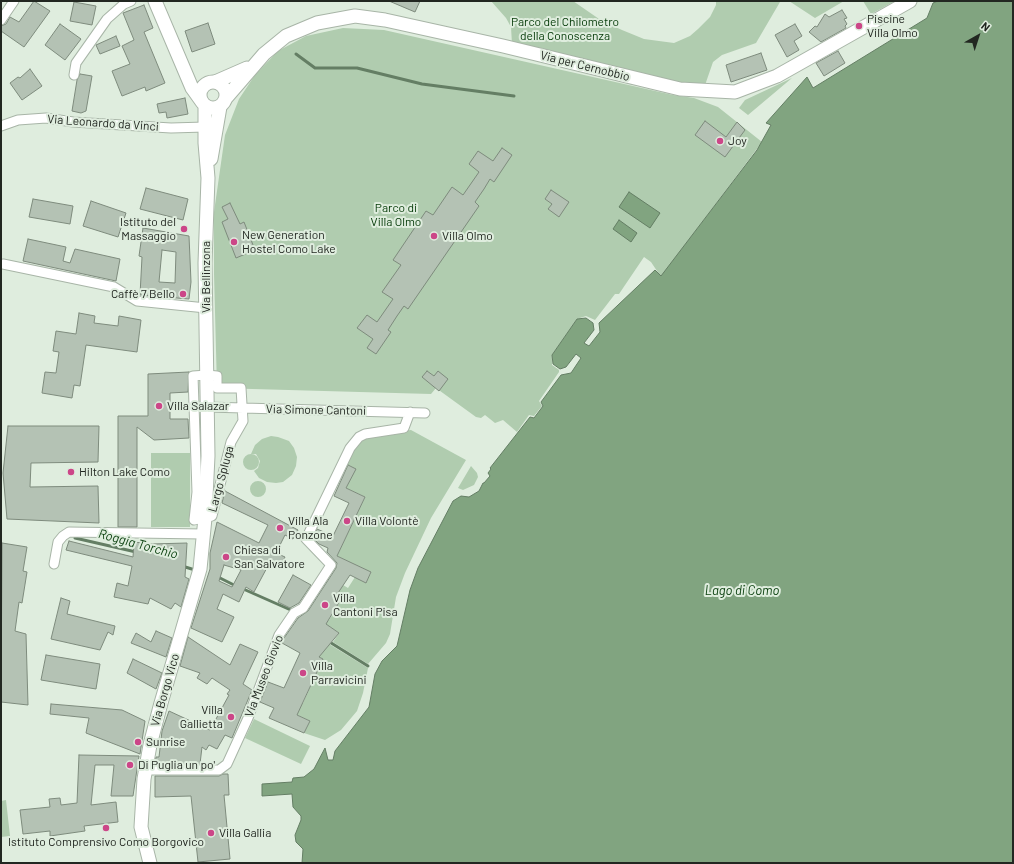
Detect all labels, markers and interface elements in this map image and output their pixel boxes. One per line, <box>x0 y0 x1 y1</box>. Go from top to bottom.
place label: Piscine Villa Olmo <box>867 12 918 40</box>
park label: Parco del Chilometro della Conoscenza <box>511 15 619 43</box>
north arrow <box>958 16 998 56</box>
text: N <box>979 19 993 34</box>
marker: Piscine Villa Olmo <box>854 21 864 31</box>
street label: Via per Cernobbio <box>539 48 631 84</box>
street label: Via Leonardo da Vinci <box>47 112 159 134</box>
place label: Joy <box>728 134 747 148</box>
marker: Joy <box>715 136 725 146</box>
park label: Parco di Villa Olmo <box>371 201 421 229</box>
place label: Istituto del Massaggio <box>120 215 176 243</box>
marker: Istituto del Massaggio <box>179 224 189 234</box>
place label: New Generation Hostel Como Lake <box>242 228 336 256</box>
place label: Villa Olmo <box>442 229 493 243</box>
marker: Villa Olmo <box>429 231 439 241</box>
marker: New Generation Hostel Como Lake <box>229 237 239 247</box>
street label: Via Bellinzona <box>199 241 213 313</box>
place label: Caffè 7 Bello <box>111 287 175 301</box>
marker: Caffè 7 Bello <box>178 289 188 299</box>
place label: Villa Salazar <box>167 399 229 413</box>
marker: Villa Salazar <box>154 401 164 411</box>
street label: Via Simone Cantoni <box>266 402 366 418</box>
street label: Largo Spluga <box>205 444 237 514</box>
place label: Hilton Lake Como <box>79 465 170 479</box>
marker: Hilton Lake Como <box>66 467 76 477</box>
place label: Villa Ala Ponzone <box>288 514 333 542</box>
place label: Villa Volontè <box>355 514 419 528</box>
marker: Villa Volontè <box>342 516 352 526</box>
marker: Villa Ala Ponzone <box>275 523 285 533</box>
water label: Roggia Torchio <box>96 526 180 562</box>
place label: Chiesa di San Salvatore <box>234 543 305 571</box>
marker: Chiesa di San Salvatore <box>221 552 231 562</box>
water label: Lago di Como <box>705 583 779 599</box>
place label: Villa Cantoni Pisa <box>333 591 398 619</box>
marker: Villa Cantoni Pisa <box>320 600 330 610</box>
street label: Via Museo Giovio <box>242 633 286 719</box>
street label: Via Borgo Vico <box>148 652 182 728</box>
place label: Villa Parravicini <box>311 659 367 687</box>
marker: Villa Parravicini <box>298 668 308 678</box>
place label: Villa Gallietta <box>180 703 223 731</box>
marker: Villa Gallietta <box>226 712 236 722</box>
place label: Sunrise <box>146 735 186 749</box>
marker: Sunrise <box>133 737 143 747</box>
place label: Di Puglia un po' <box>138 758 215 772</box>
marker: Di Puglia un po' <box>125 760 135 770</box>
marker: Istituto Comprensivo Como Borgovico <box>101 823 111 833</box>
place label: Villa Gallia <box>219 826 271 840</box>
marker: Villa Gallia <box>206 828 216 838</box>
place label: Istituto Comprensivo Como Borgovico <box>8 835 204 849</box>

